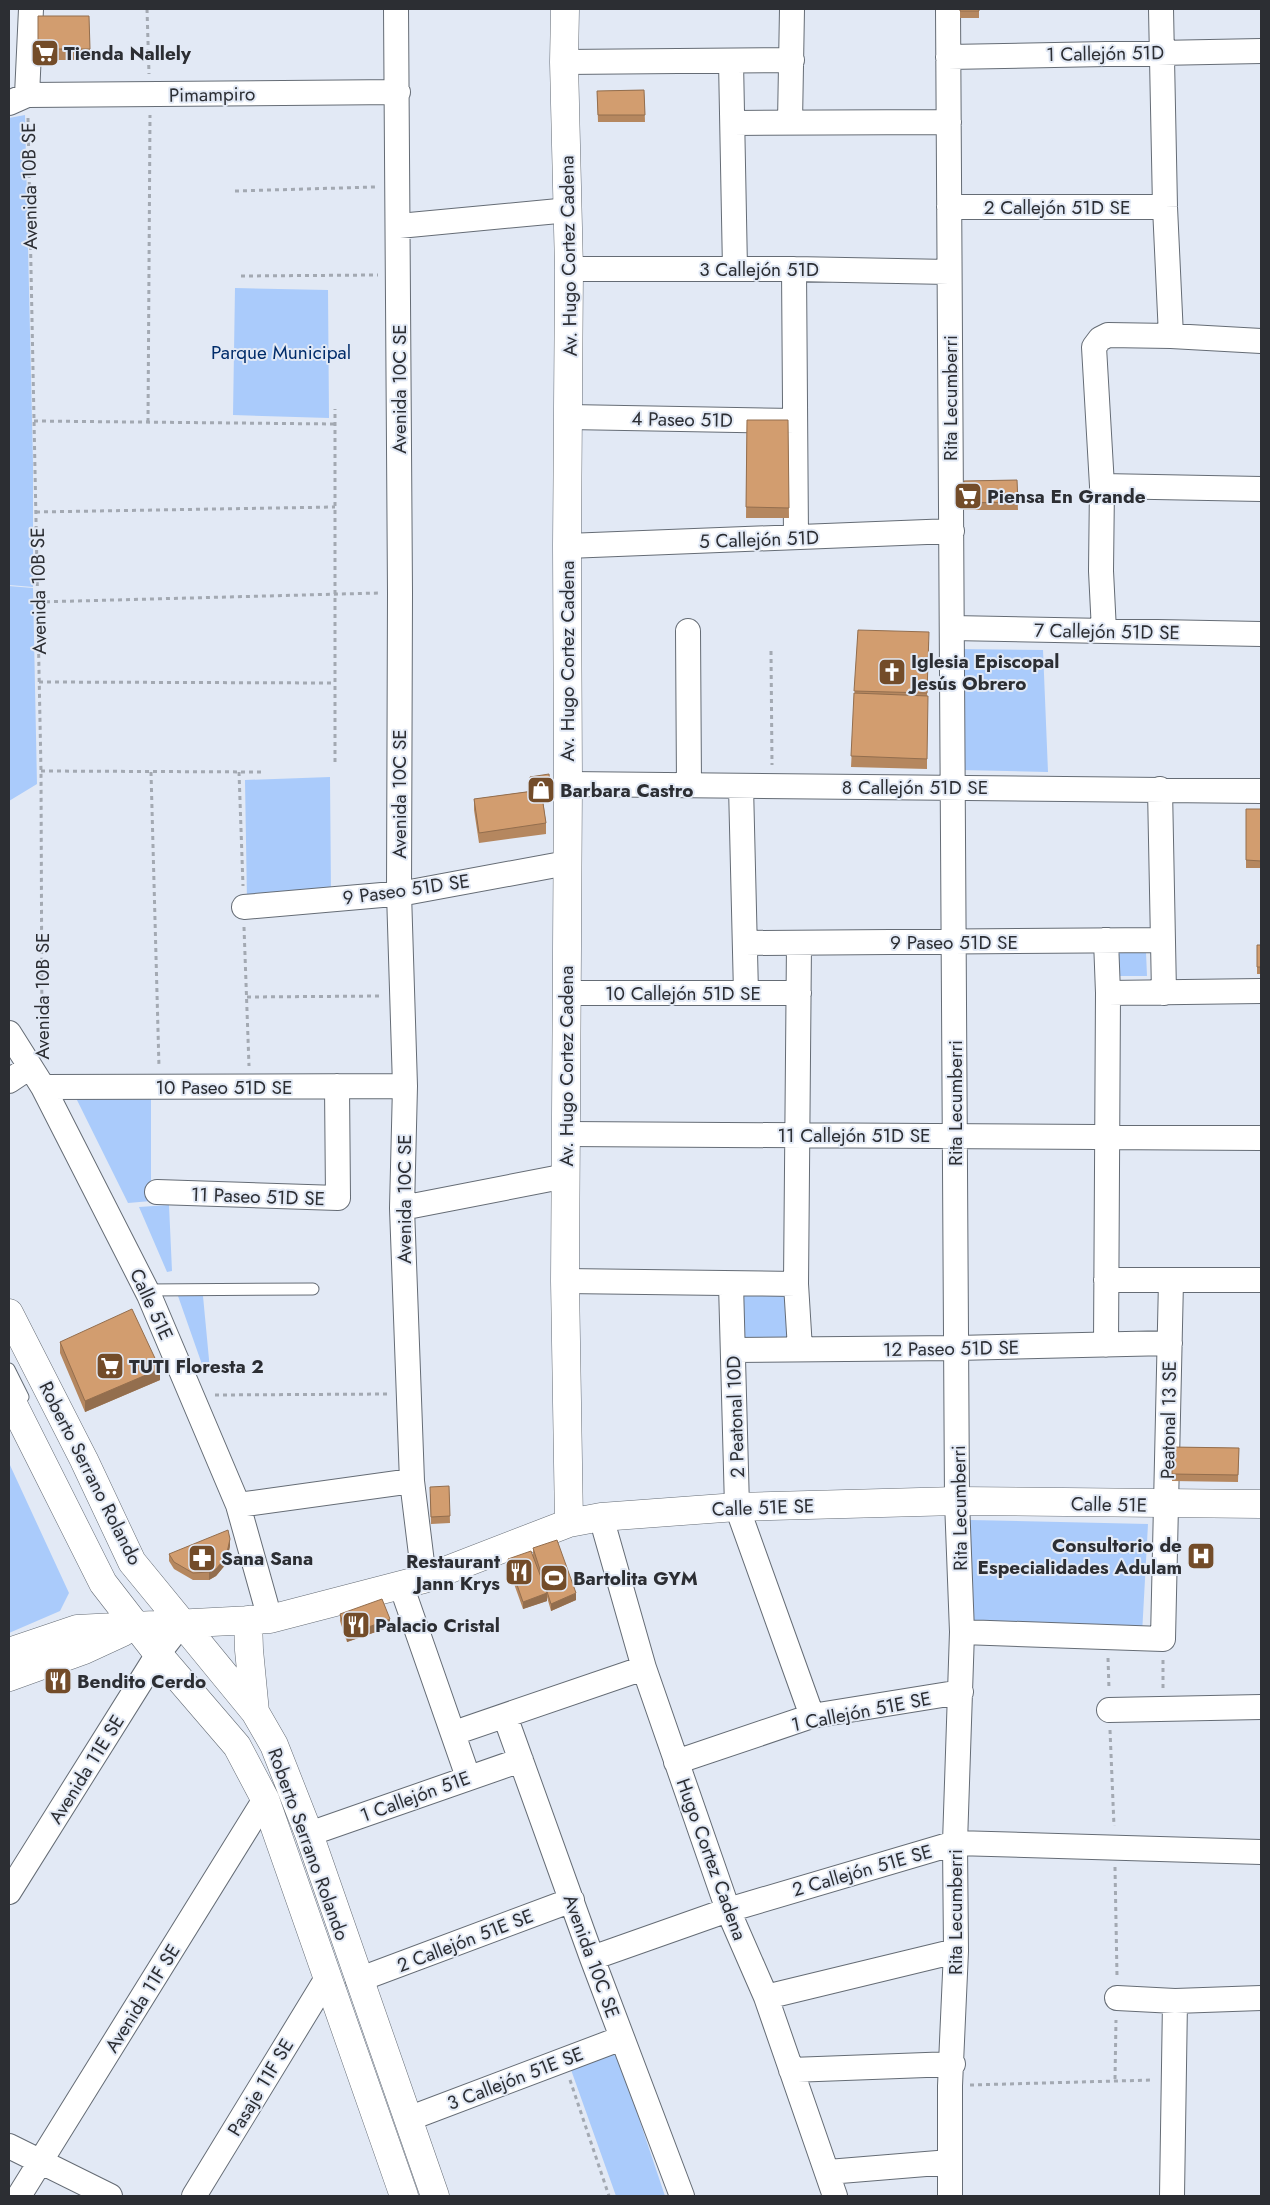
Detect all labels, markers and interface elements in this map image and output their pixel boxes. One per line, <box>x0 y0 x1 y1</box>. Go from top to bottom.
supermarket icon: Tienda Nallely <box>30 38 60 68</box>
street label: 1 Callejón 51D <box>1046 39 1164 68</box>
place label: Tienda Nallely <box>64 40 192 67</box>
street label: Pimampiro <box>169 80 255 109</box>
street label: Avenida 10B SE <box>15 122 44 250</box>
street label: Av. Hugo Cortez Cadena <box>553 155 584 357</box>
street label: 2 Callejón 51D SE <box>984 194 1130 221</box>
street label: 3 Callejón 51D <box>699 256 819 283</box>
street label: Avenida 10C SE <box>386 324 413 454</box>
street label: Rita Lecumberri <box>937 335 964 461</box>
park label: Parque Municipal <box>211 339 351 366</box>
street label: 4 Paseo 51D <box>631 405 733 434</box>
supermarket icon: Piensa En Grande <box>953 481 983 511</box>
place label: Piensa En Grande <box>987 483 1146 510</box>
street label: 5 Callejón 51D <box>699 524 820 555</box>
street label: Avenida 10B SE <box>24 527 53 655</box>
street label: Av. Hugo Cortez Cadena <box>554 561 581 761</box>
street label: 7 Callejón 51D SE <box>1034 617 1180 646</box>
place label: Iglesia Episcopal Jesús Obrero <box>907 648 1059 697</box>
church icon: Iglesia Episcopal Jesús Obrero <box>877 657 907 687</box>
street label: Avenida 10C SE <box>386 729 413 859</box>
street label: 8 Callejón 51D SE <box>842 774 988 801</box>
shop icon: Barbara Castro <box>526 775 556 805</box>
place label: Barbara Castro <box>560 777 693 804</box>
street label: 9 Paseo 51D SE <box>341 867 471 912</box>
street label: 9 Paseo 51D SE <box>890 929 1018 956</box>
street label: Avenida 10B SE <box>29 932 56 1060</box>
street label: Av. Hugo Cortez Cadena <box>553 966 580 1166</box>
street label: 10 Callejón 51D SE <box>605 980 761 1007</box>
street label: Rita Lecumberri <box>942 1040 969 1166</box>
street label: 10 Paseo 51D SE <box>156 1074 292 1101</box>
street label: 11 Callejón 51D SE <box>777 1122 931 1149</box>
street label: Avenida 10C SE <box>391 1134 418 1264</box>
street label: 11 Paseo 51D SE <box>191 1181 325 1212</box>
street label: Calle 51E <box>123 1264 180 1344</box>
street label: 12 Paseo 51D SE <box>883 1334 1019 1363</box>
supermarket icon: TUTI Floresta 2 <box>95 1351 125 1381</box>
place label: TUTI Floresta 2 <box>129 1353 264 1380</box>
street label: 2 Peatonal 10D <box>720 1355 751 1479</box>
street label: Peatonal 13 SE <box>1154 1361 1183 1479</box>
street label: Roberto Serrano Rolando <box>32 1377 149 1570</box>
street label: Rita Lecumberri <box>945 1445 974 1571</box>
street label: Calle 51E <box>1071 1490 1147 1519</box>
street label: Calle 51E SE <box>711 1492 815 1523</box>
place label: Consultorio de Especialidades Adulam <box>978 1532 1182 1581</box>
hospital icon: Consultorio de Especialidades Adulam <box>1186 1541 1216 1571</box>
pharmacy icon: Sana Sana <box>187 1543 217 1573</box>
place label: Sana Sana <box>221 1545 313 1572</box>
place label: Restaurant Jann Krys <box>406 1548 500 1597</box>
restaurant icon: Restaurant Jann Krys <box>504 1557 534 1587</box>
sports icon: Bartolita GYM <box>539 1563 569 1593</box>
place label: Bartolita GYM <box>573 1565 698 1592</box>
restaurant icon: Palacio Cristal <box>341 1610 371 1640</box>
place label: Palacio Cristal <box>375 1612 500 1639</box>
restaurant icon: Bendito Cerdo <box>43 1666 73 1696</box>
place label: Bendito Cerdo <box>77 1668 206 1695</box>
street label: 1 Callejón 51E SE <box>789 1685 933 1738</box>
street label: Avenida 11E SE <box>42 1709 131 1829</box>
street label: Roberto Serrano Rolando <box>261 1744 356 1944</box>
street label: 1 Callejón 51E <box>356 1764 474 1829</box>
street label: Hugo Cortez Cadena <box>670 1774 753 1944</box>
street label: 2 Callejón 51E SE <box>789 1838 935 1903</box>
street label: Rita Lecumberri <box>942 1849 969 1975</box>
street label: Avenida 10C SE <box>557 1891 626 2022</box>
street label: 2 Callejón 51E SE <box>393 1902 537 1979</box>
street label: Avenida 11F SE <box>98 1939 187 2058</box>
street label: Pasaje 11F SE <box>221 2034 300 2141</box>
street label: 3 Callejón 51E SE <box>443 2040 587 2117</box>

